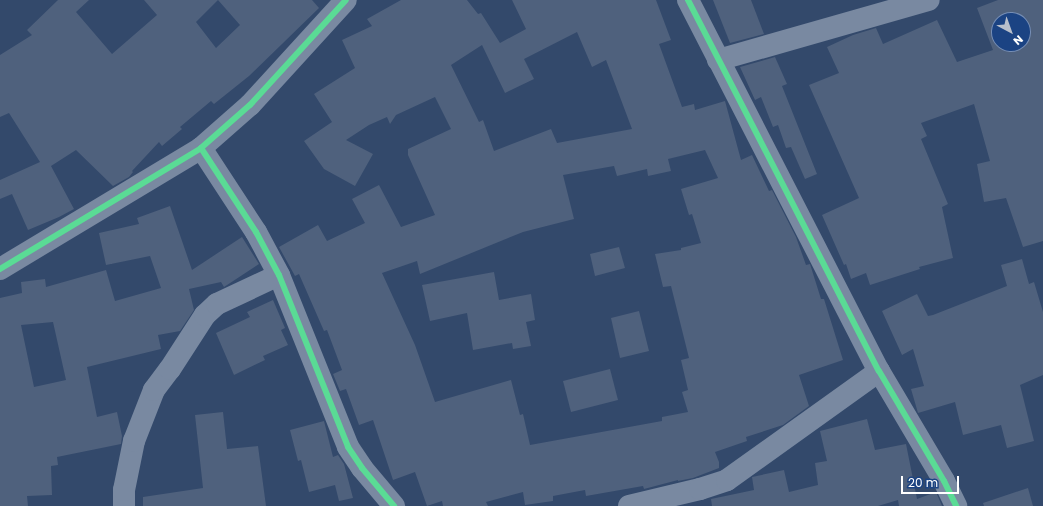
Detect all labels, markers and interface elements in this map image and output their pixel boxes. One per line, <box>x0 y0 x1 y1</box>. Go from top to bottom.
north arrow <box>991 12 1031 52</box>
text: N <box>1010 32 1027 49</box>
scale bar <box>903 468 961 494</box>
text: 20 m <box>908 474 938 491</box>

